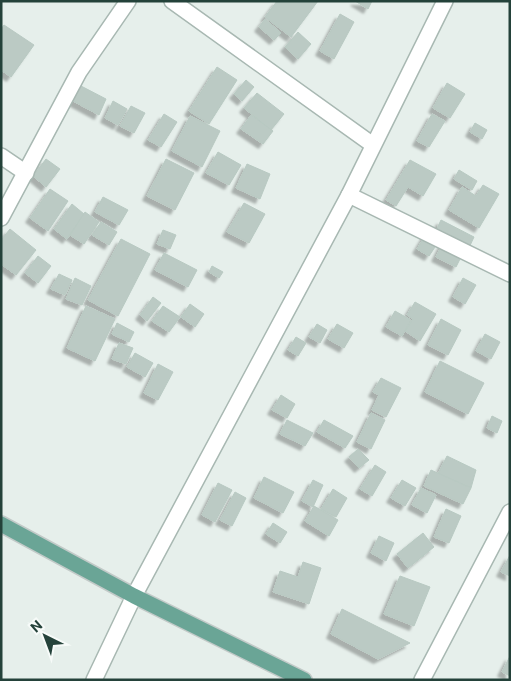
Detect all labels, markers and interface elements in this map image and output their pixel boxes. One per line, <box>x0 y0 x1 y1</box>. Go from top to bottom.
north arrow <box>20 611 70 661</box>
text: N <box>27 617 45 636</box>

